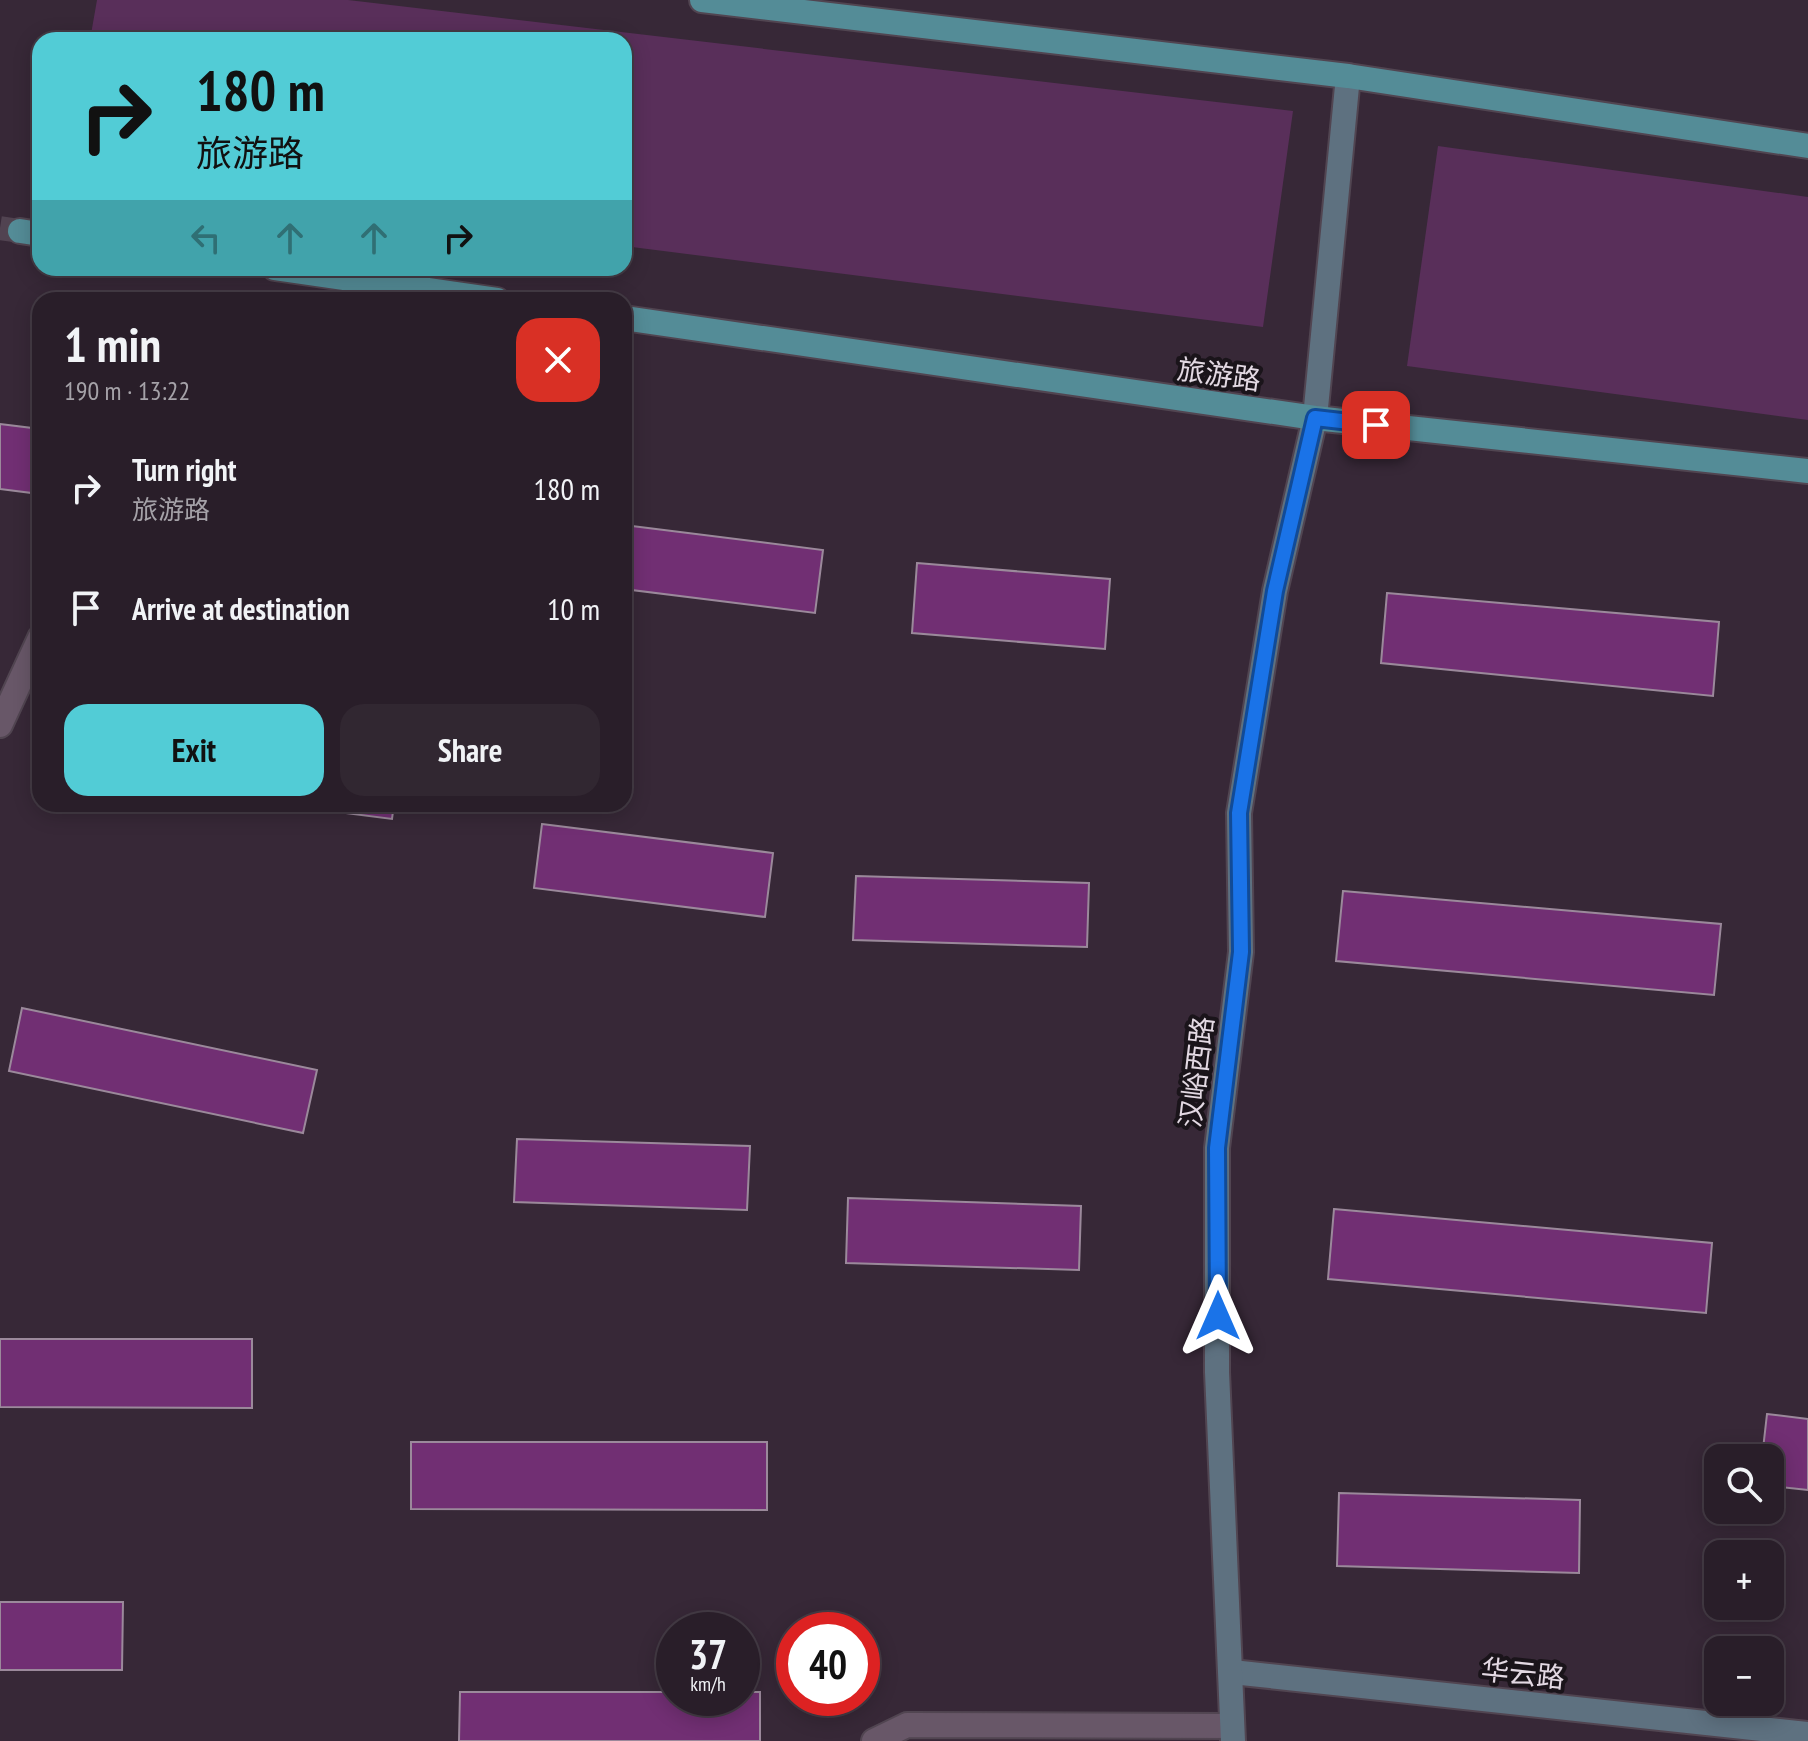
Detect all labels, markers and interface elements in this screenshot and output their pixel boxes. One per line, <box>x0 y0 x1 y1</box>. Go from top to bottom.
text: 180 m <box>196 54 325 126</box>
icon: right <box>64 64 168 168</box>
text: 旅游路 <box>196 129 304 176</box>
icon: left <box>184 216 228 260</box>
icon: ahead <box>268 216 312 260</box>
icon: ahead <box>352 216 396 260</box>
icon: right <box>436 216 480 260</box>
text: 1 min <box>64 313 161 375</box>
button: close <box>516 318 600 402</box>
street label: 旅游路 <box>1175 350 1263 398</box>
text: 190 m · 13:22 <box>64 374 190 407</box>
pin <box>1342 391 1410 459</box>
icon: arrive <box>1354 403 1398 447</box>
text: Turn right <box>132 450 236 489</box>
icon: right <box>64 466 108 510</box>
text: 180 m <box>534 469 600 508</box>
text: 旅游路 <box>132 493 210 526</box>
icon: arrive <box>64 586 108 630</box>
text: Arrive at destination <box>132 589 350 628</box>
text: 10 m <box>547 589 600 628</box>
button: Exit <box>64 704 324 796</box>
button: Share <box>340 704 600 796</box>
street label: 汉峪西路 <box>1171 1014 1221 1130</box>
position arrow <box>1176 1274 1260 1358</box>
map controls <box>1704 1444 1784 1716</box>
button: search <box>1704 1444 1784 1524</box>
button: + <box>1704 1540 1784 1620</box>
speed limit sign: 40 <box>776 1612 880 1716</box>
text: 37 <box>689 1628 727 1680</box>
button: − <box>1704 1636 1784 1716</box>
street label: 华云路 <box>1479 1650 1567 1696</box>
text: km/h <box>690 1671 726 1697</box>

